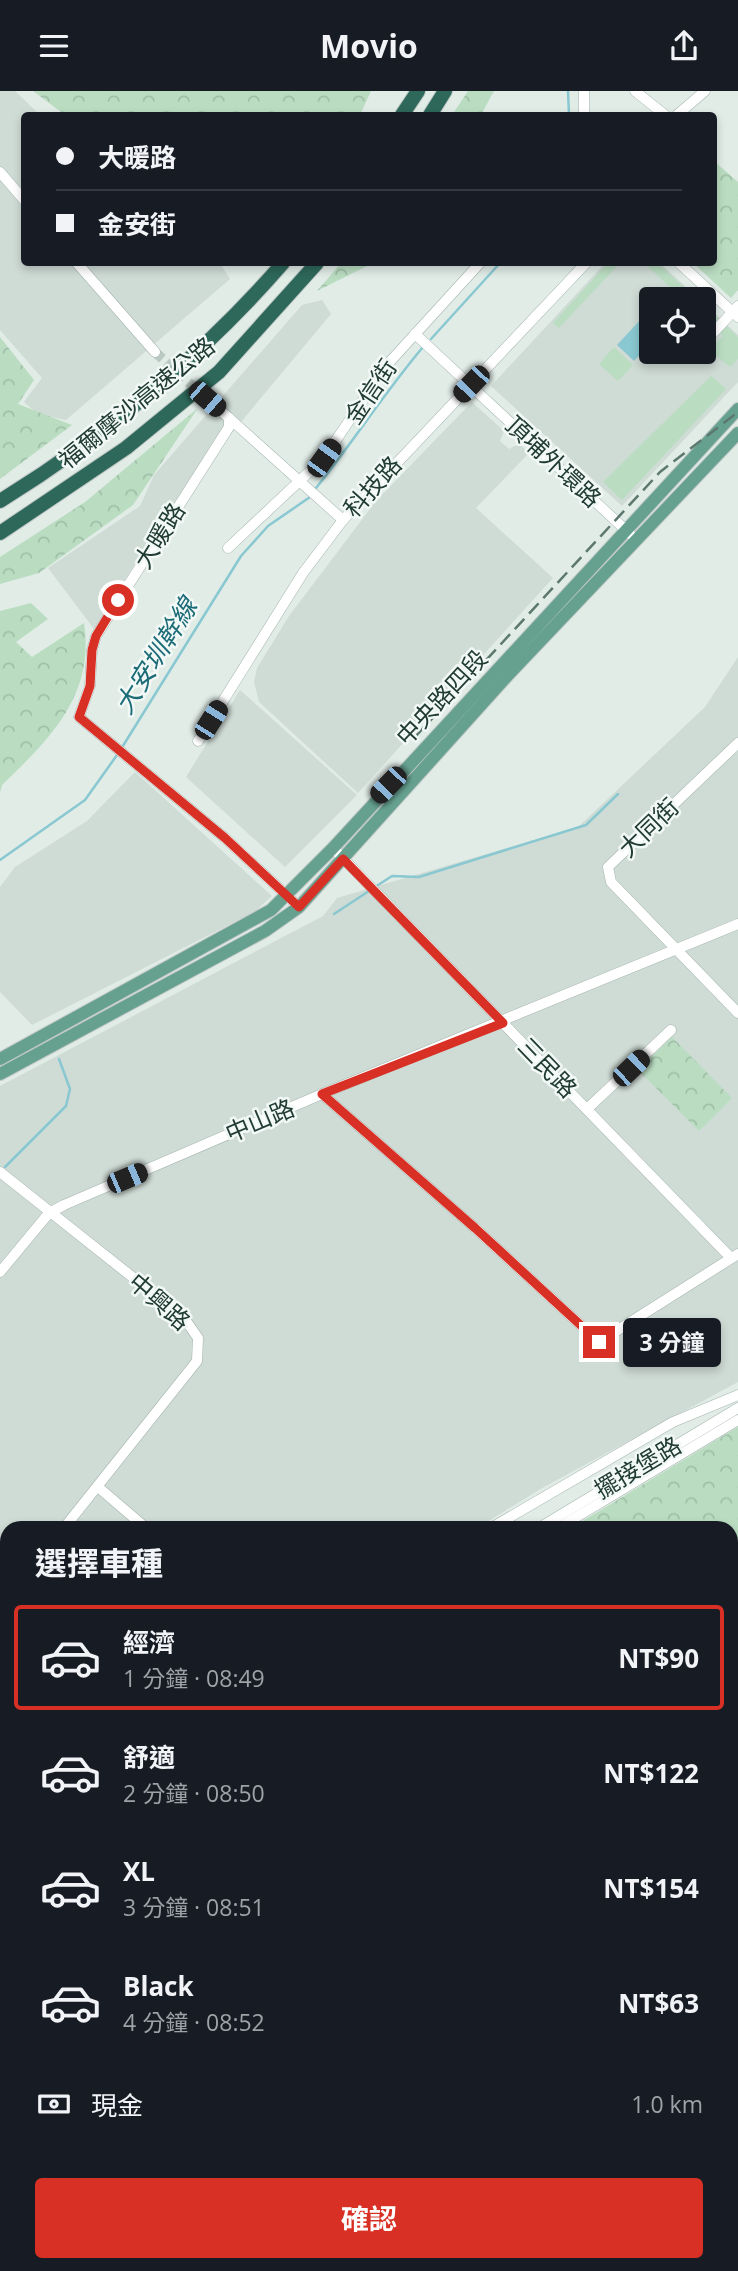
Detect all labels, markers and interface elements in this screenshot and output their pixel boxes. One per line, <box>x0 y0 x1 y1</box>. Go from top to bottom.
text: Movio <box>320 24 418 67</box>
icon: menu <box>35 27 73 65</box>
icon: share <box>665 27 703 65</box>
text: 大暖路 <box>98 139 176 175</box>
text: 金安街 <box>98 206 176 242</box>
map controls <box>639 287 716 364</box>
button: locate <box>639 287 716 364</box>
street label: 福爾摩沙高速公路 <box>51 329 221 475</box>
street label: 金信街 <box>336 352 404 430</box>
car <box>449 362 494 406</box>
car <box>185 377 230 421</box>
street label: 頂埔外環路 <box>499 408 609 514</box>
car <box>304 435 345 481</box>
street label: 科技路 <box>336 448 408 524</box>
street label: 大暖路 <box>126 496 192 574</box>
route start <box>102 584 134 616</box>
water label: 大安圳幹線 <box>105 588 206 720</box>
street label: 中央路四段 <box>388 642 494 752</box>
car <box>191 697 232 743</box>
car <box>366 763 411 807</box>
street label: 大同街 <box>611 790 685 864</box>
street label: 三民路 <box>511 1030 585 1104</box>
car <box>609 1046 654 1090</box>
street label: 中山路 <box>220 1090 299 1149</box>
car <box>104 1160 151 1196</box>
street label: 中興路 <box>122 1265 198 1337</box>
callout: 3 分鐘 <box>624 1317 722 1367</box>
route end <box>583 1326 615 1358</box>
text: 3 分鐘 <box>639 1326 705 1358</box>
street label: 擺接堡路 <box>588 1428 687 1506</box>
text: 選擇車種 <box>35 1541 163 1584</box>
text: 經濟 <box>123 1624 175 1660</box>
icon: car <box>39 1626 102 1689</box>
text: NT$90 <box>618 1640 699 1676</box>
text: 1 分鐘 · 08:49 <box>123 1662 265 1694</box>
text: 舒適 <box>123 1739 175 1775</box>
icon: car <box>39 1741 102 1804</box>
text: NT$122 <box>603 1755 699 1791</box>
text: 2 分鐘 · 08:50 <box>123 1777 265 1809</box>
text: XL <box>123 1853 155 1889</box>
icon: car <box>39 1856 102 1919</box>
text: NT$154 <box>603 1870 699 1906</box>
text: 3 分鐘 · 08:51 <box>123 1891 265 1923</box>
text: Black <box>123 1968 194 2004</box>
icon: car <box>39 1971 102 2034</box>
text: NT$63 <box>618 1985 699 2021</box>
text: 4 分鐘 · 08:52 <box>123 2006 265 2038</box>
icon: cash <box>35 2085 73 2123</box>
text: 現金 <box>91 2087 143 2123</box>
text: 1.0 km <box>631 2088 703 2120</box>
button: 確認 <box>35 2178 703 2258</box>

